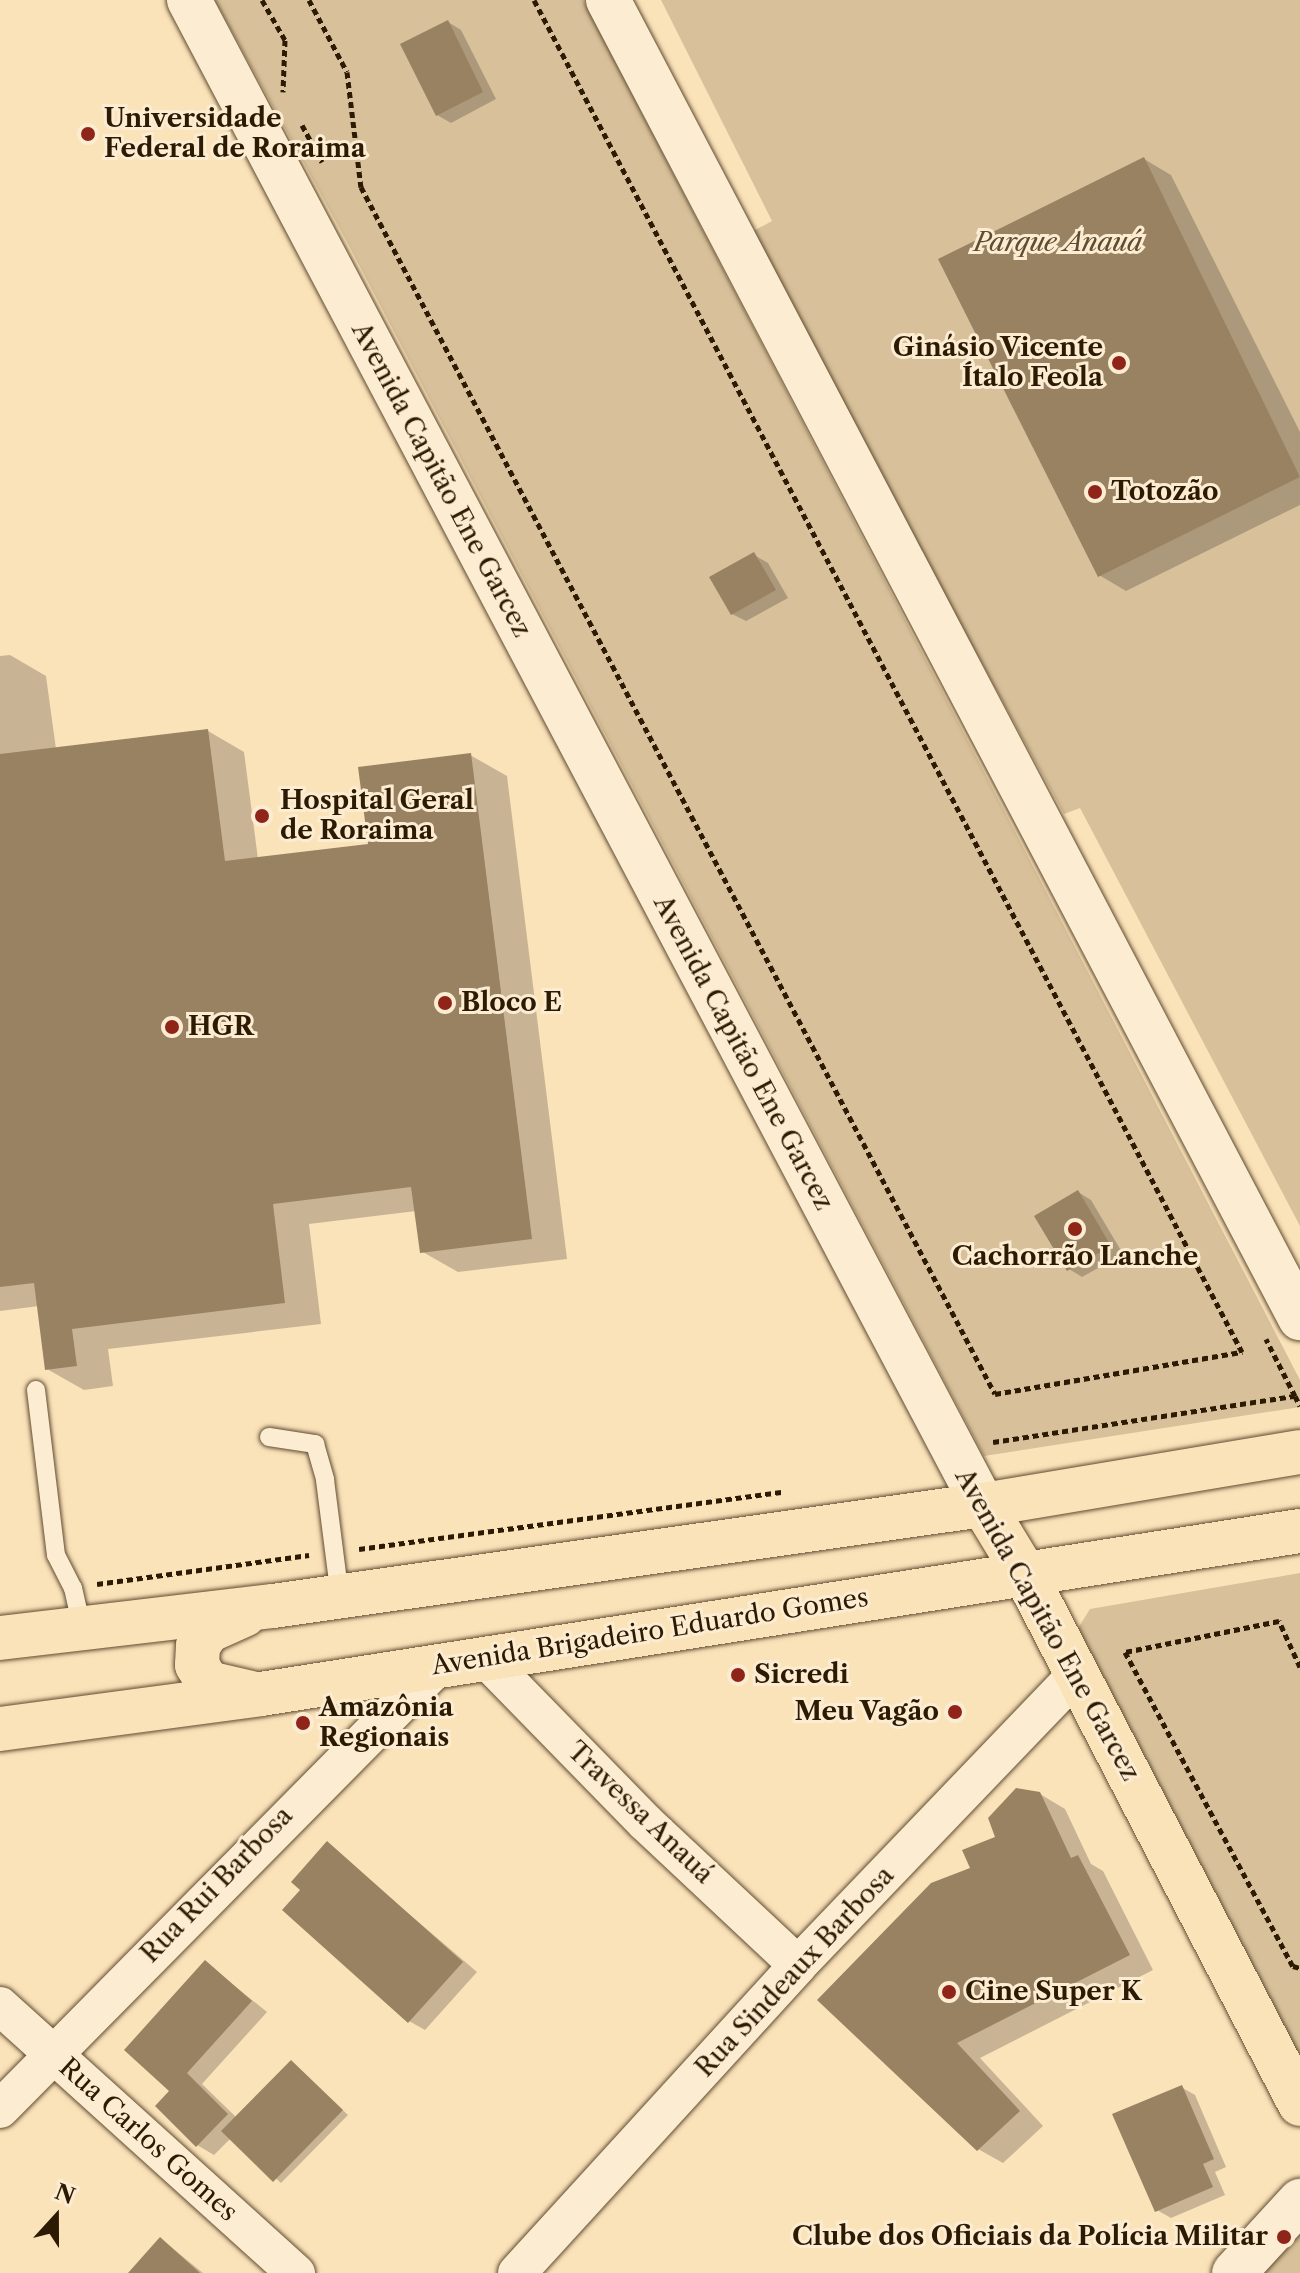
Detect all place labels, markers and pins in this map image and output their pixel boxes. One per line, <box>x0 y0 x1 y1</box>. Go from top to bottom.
place label: Universidade Federal de Roraima <box>104 103 366 164</box>
marker: Universidade Federal de Roraima <box>79 125 97 143</box>
place label: Ginásio Vicente Ítalo Feola <box>892 332 1103 394</box>
marker: Ginásio Vicente Ítalo Feola <box>1110 354 1128 372</box>
place label: Totozão <box>1111 476 1219 508</box>
marker: Totozão <box>1086 483 1104 501</box>
place label: Hospital Geral de Roraima <box>280 785 474 846</box>
marker: Hospital Geral de Roraima <box>251 805 273 827</box>
place label: Bloco E <box>461 987 562 1019</box>
marker: Bloco E <box>436 994 454 1012</box>
place label: HGR <box>188 1011 253 1043</box>
marker: HGR <box>163 1018 181 1036</box>
marker: Cachorrão Lanche <box>1066 1220 1084 1238</box>
place label: Cachorrão Lanche <box>952 1241 1198 1273</box>
place label: Sicredi <box>754 1659 849 1691</box>
marker: Sicredi <box>729 1666 747 1684</box>
place label: Amazônia Regionais <box>319 1692 453 1754</box>
place label: Meu Vagão <box>793 1696 939 1728</box>
marker: Meu Vagão <box>946 1703 964 1721</box>
marker: Amazônia Regionais <box>294 1714 312 1732</box>
place label: Cine Super K <box>965 1976 1142 2008</box>
marker: Cine Super K <box>940 1983 958 2001</box>
place label: Clube dos Oficiais da Polícia Militar <box>791 2221 1268 2253</box>
marker: Clube dos Oficiais da Polícia Militar <box>1275 2228 1293 2246</box>

